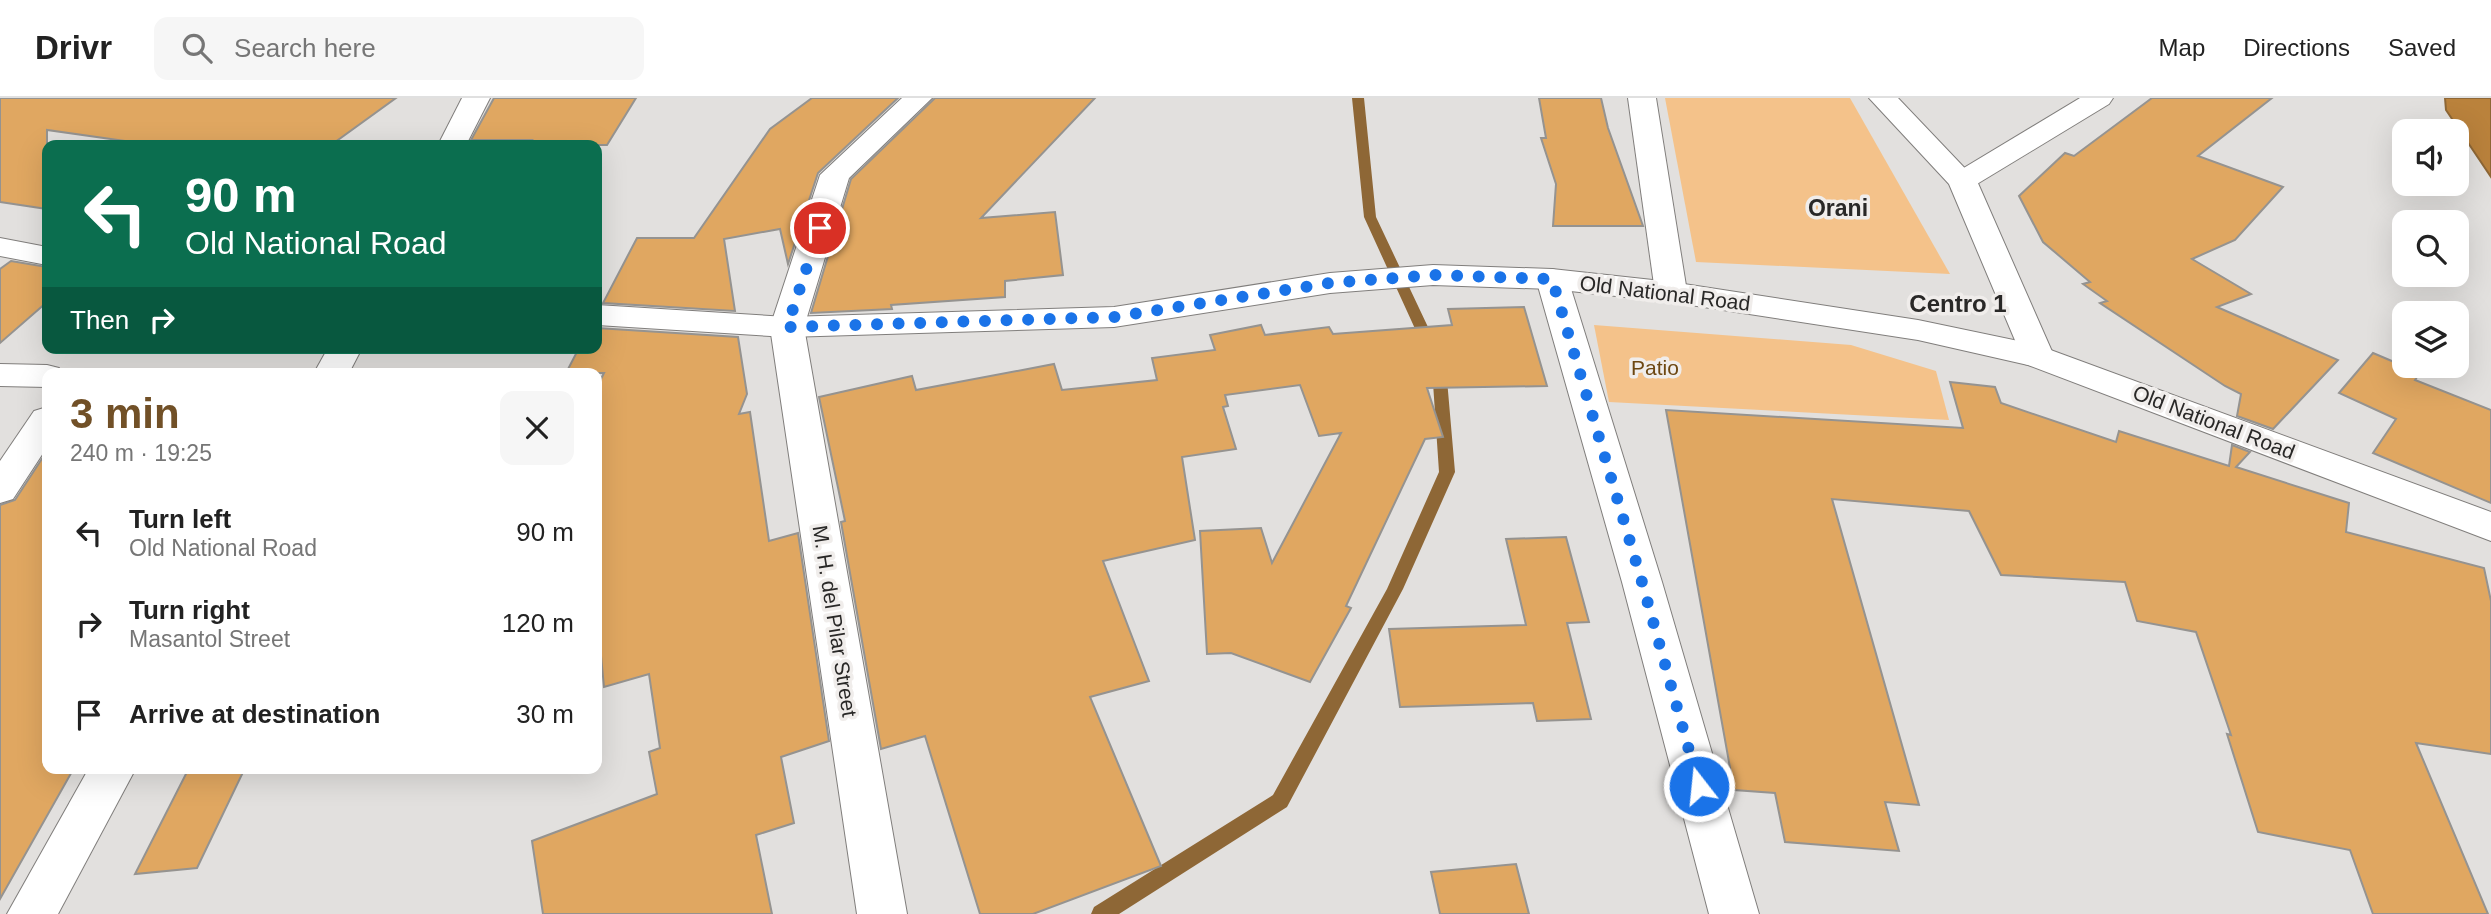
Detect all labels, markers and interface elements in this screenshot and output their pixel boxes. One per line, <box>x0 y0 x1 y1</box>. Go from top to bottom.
search box <box>154 17 644 80</box>
text: Drivr <box>35 29 112 66</box>
icon: search <box>178 29 216 67</box>
text: Search here <box>234 33 376 63</box>
text: Map <box>2159 34 2205 61</box>
text: Directions <box>2243 34 2350 61</box>
text: Saved <box>2388 34 2456 61</box>
map controls <box>2392 119 2469 378</box>
button: sound <box>2392 119 2469 196</box>
icon: left <box>70 168 161 259</box>
text: 90 m <box>185 168 297 222</box>
district label: Orani <box>1808 195 1868 221</box>
pin <box>790 198 850 258</box>
icon: arrive <box>801 209 839 247</box>
button: search <box>2392 210 2469 287</box>
text: Old National Road <box>185 225 446 261</box>
street label: Old National Road <box>1578 271 1752 315</box>
district label: Centro 1 <box>1909 290 2007 317</box>
icon: right <box>143 301 181 339</box>
button: layers <box>2392 301 2469 378</box>
text: Then <box>70 305 129 335</box>
park label: Patio <box>1631 356 1679 379</box>
street label: Old National Road <box>2130 381 2298 463</box>
text: 3 min <box>70 390 180 437</box>
button: close <box>500 391 574 465</box>
text: 240 m · 19:25 <box>70 440 212 466</box>
text: Turn left <box>129 504 231 534</box>
icon: left <box>70 514 108 552</box>
text: 90 m <box>516 517 574 547</box>
street label: M. H. del Pilar Street <box>808 524 862 719</box>
text: Old National Road <box>129 535 317 561</box>
text: Turn right <box>129 595 250 625</box>
icon: right <box>70 605 108 643</box>
text: 120 m <box>502 608 574 638</box>
text: Masantol Street <box>129 626 290 652</box>
icon: arrive <box>70 696 108 734</box>
text: Arrive at destination <box>129 699 380 729</box>
text: 30 m <box>516 699 574 729</box>
position arrow <box>1662 749 1736 823</box>

